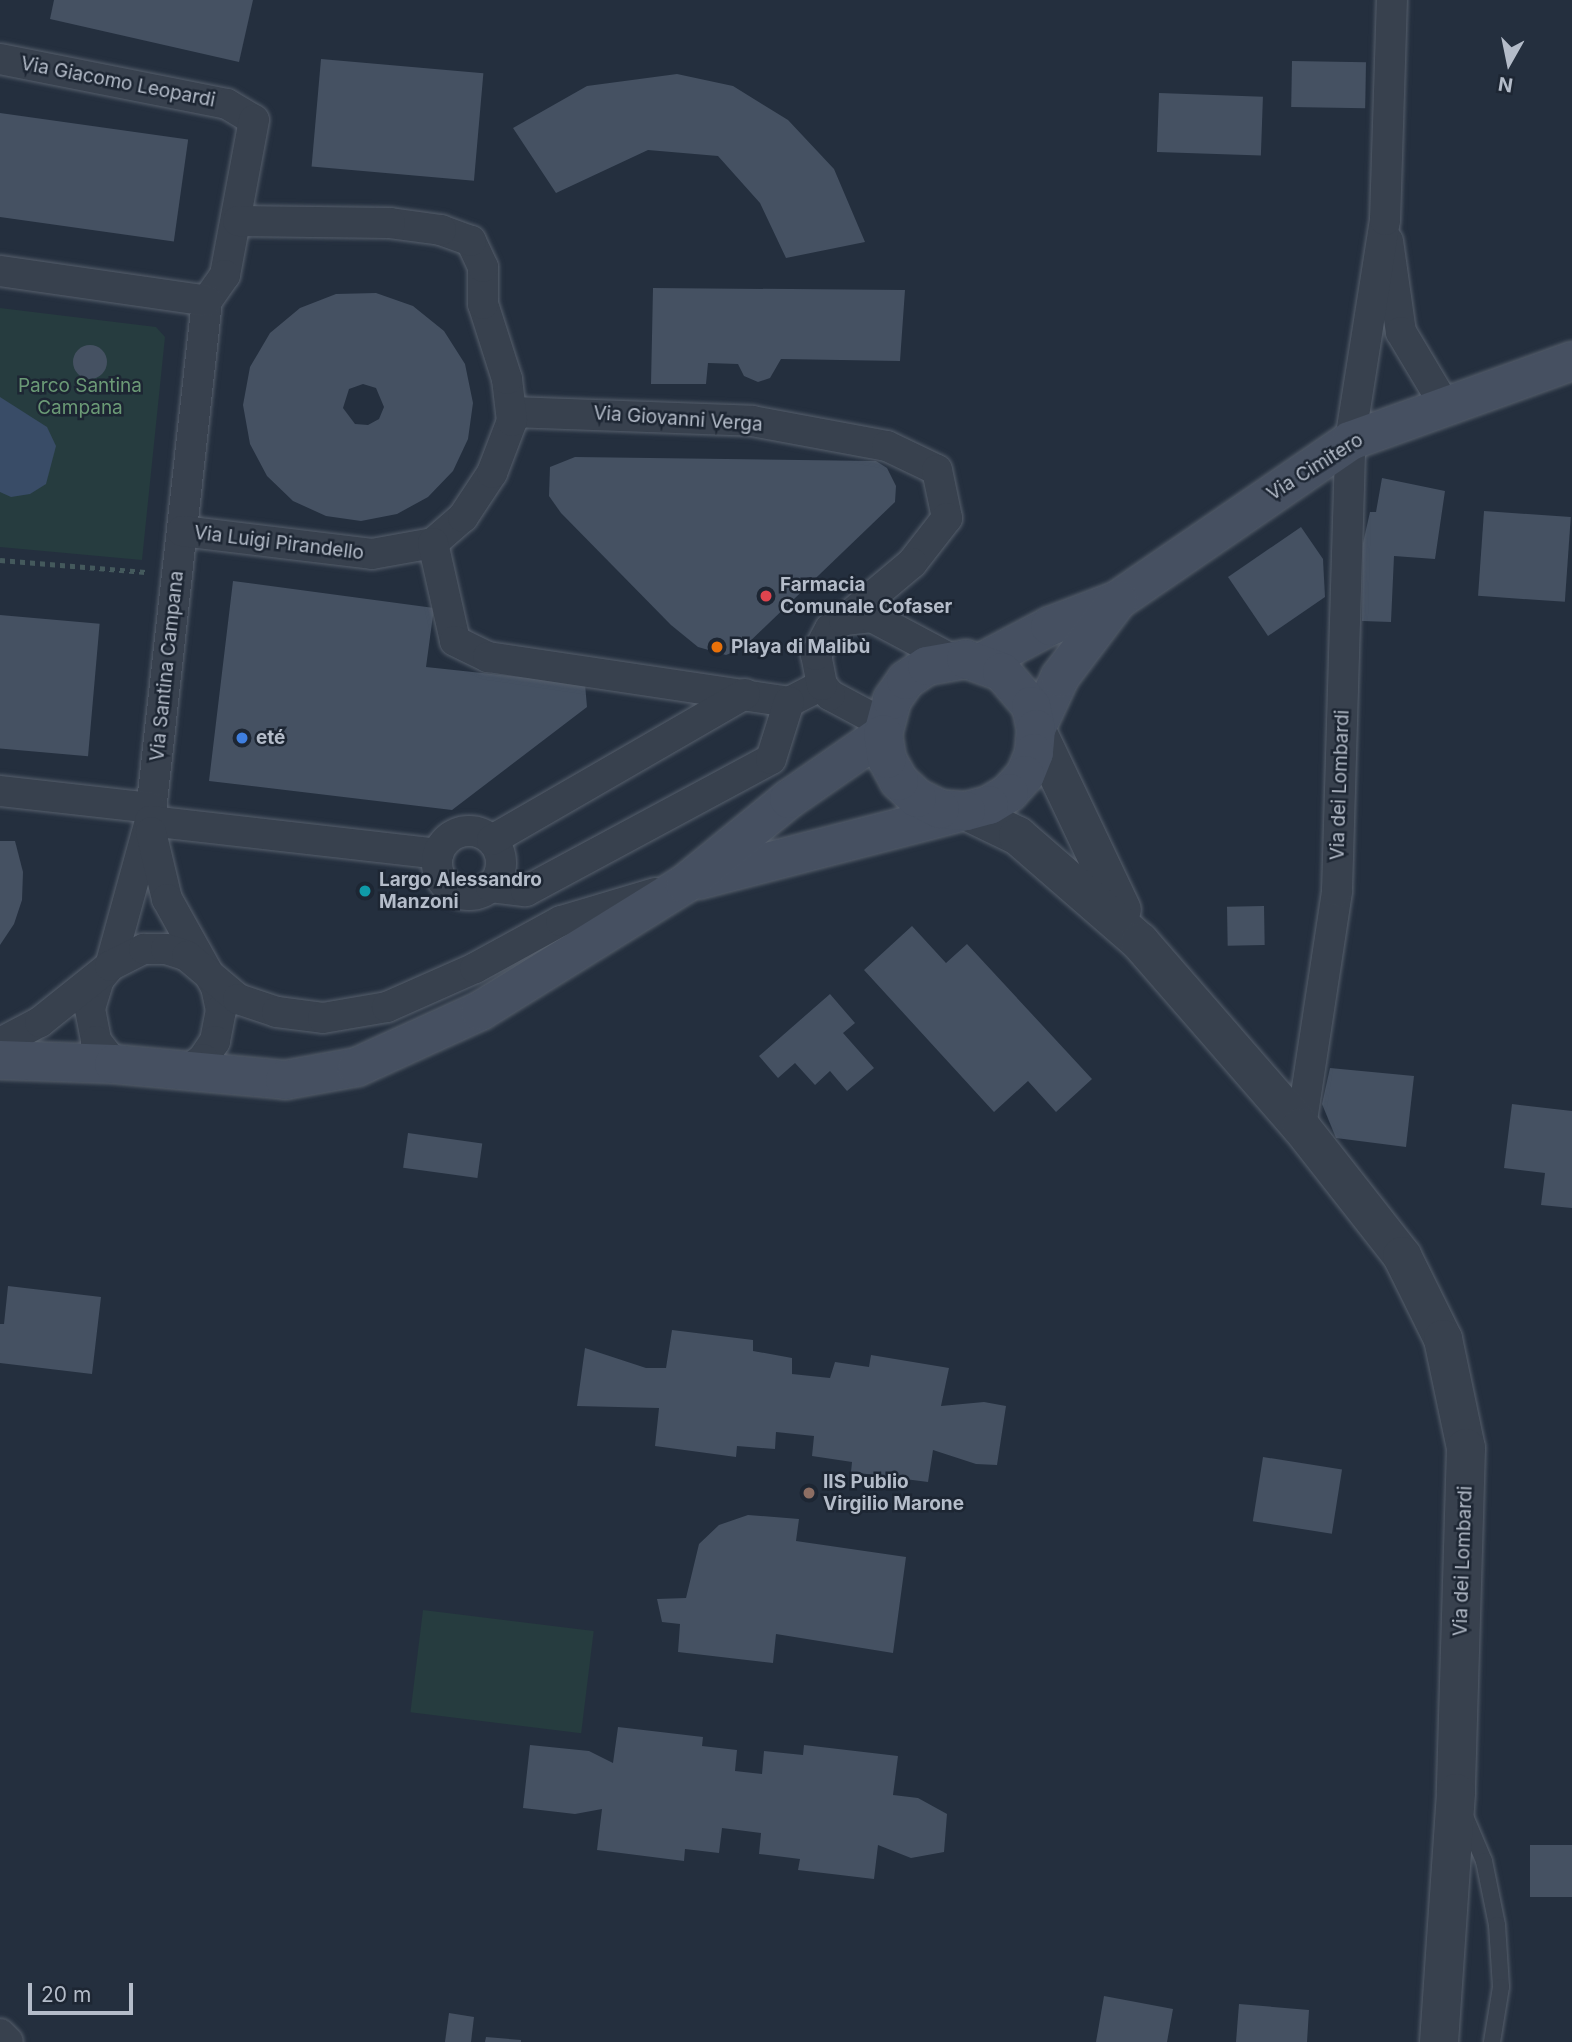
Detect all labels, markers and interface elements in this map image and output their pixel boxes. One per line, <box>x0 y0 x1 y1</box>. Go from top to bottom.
north arrow <box>1474 28 1544 98</box>
street label: Via Giacomo Leopardi <box>19 52 217 112</box>
text: N <box>1497 72 1515 97</box>
park label: Parco Santina Campana <box>18 375 142 419</box>
street label: Via Giovanni Verga <box>593 402 763 436</box>
street label: Via Cimitero <box>1263 429 1367 505</box>
street label: Via Luigi Pirandello <box>193 521 365 565</box>
street label: Via Santina Campana <box>146 570 188 762</box>
place label: Farmacia Comunale Cofaser <box>780 574 952 618</box>
marker: Farmacia Comunale Cofaser <box>758 588 774 604</box>
place label: Playa di Malibù <box>731 636 870 658</box>
marker: Playa di Malibù <box>709 639 725 655</box>
street label: Via dei Lombardi <box>1326 709 1354 861</box>
place label: eté <box>256 727 285 749</box>
marker: eté <box>234 730 250 746</box>
place label: Largo Alessandro Manzoni <box>379 869 542 913</box>
marker: Largo Alessandro Manzoni <box>357 883 373 899</box>
place label: IIS Publio Virgilio Marone <box>823 1471 964 1515</box>
marker: IIS Publio Virgilio Marone <box>801 1485 817 1501</box>
street label: Via dei Lombardi <box>1449 1485 1477 1637</box>
scale bar <box>32 1968 136 2012</box>
text: 20 m <box>41 1982 91 2007</box>

